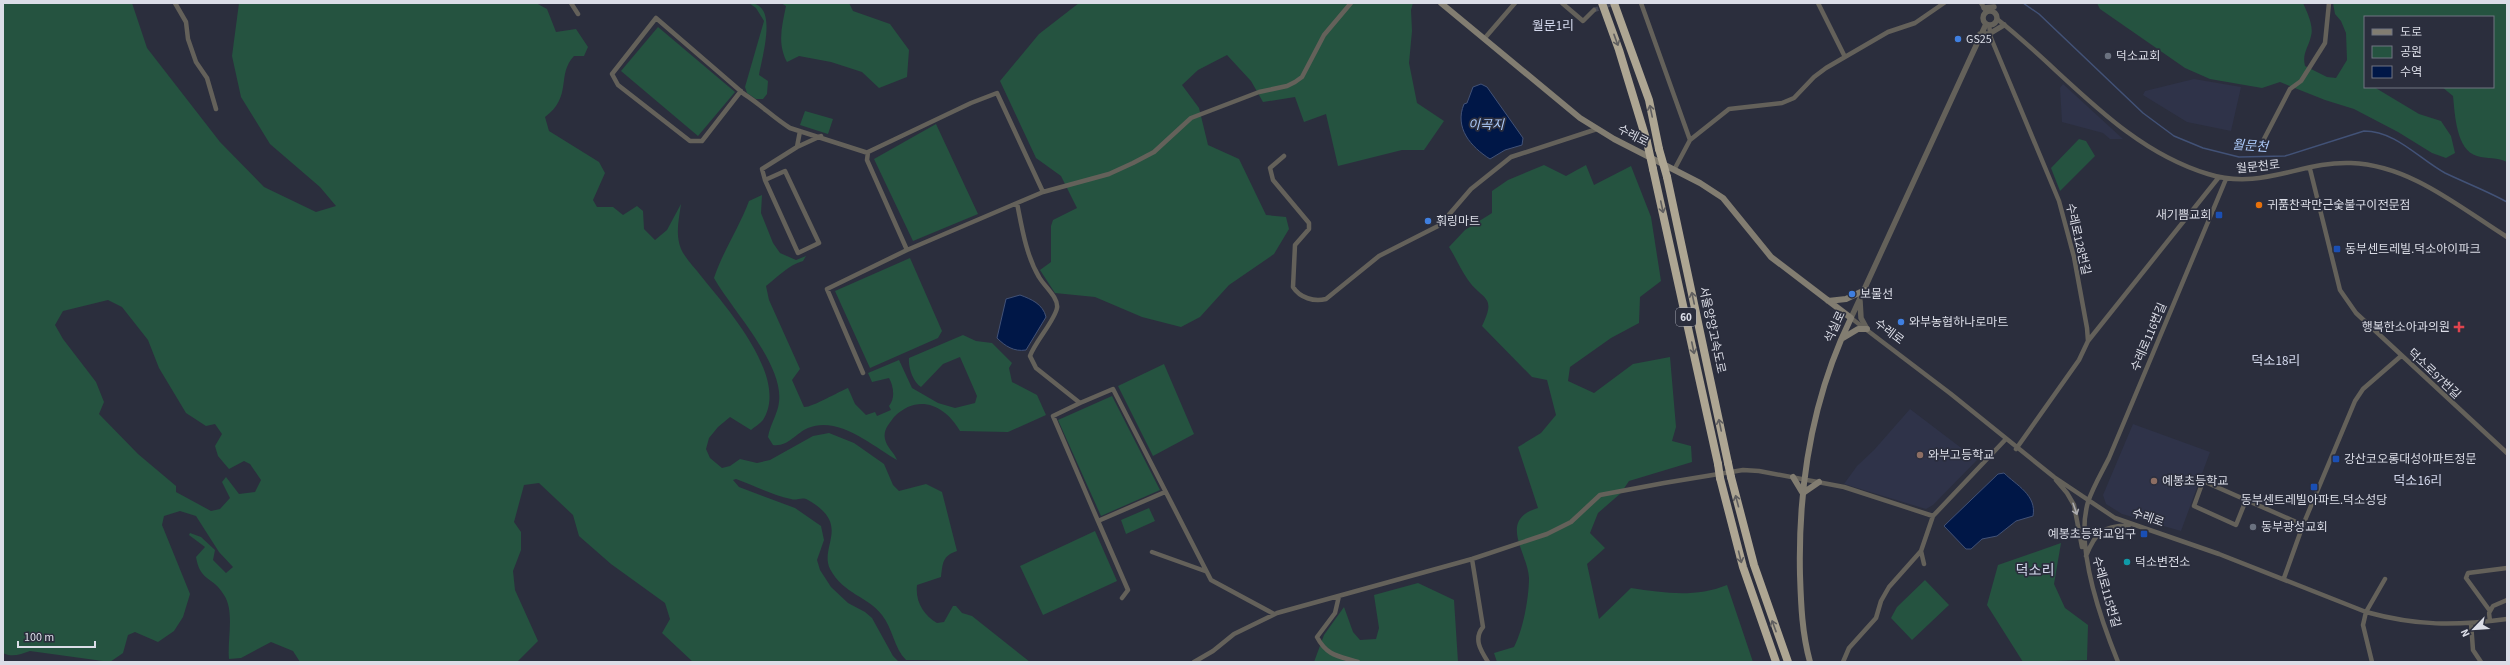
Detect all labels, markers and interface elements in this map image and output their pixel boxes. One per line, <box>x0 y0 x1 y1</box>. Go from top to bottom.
legend <box>2364 16 2494 88</box>
district label: 월문1리 <box>1532 17 1574 35</box>
text: 도로 <box>2400 24 2422 41</box>
place label: GS25 <box>1966 31 1992 48</box>
one-way arrow <box>1612 33 1620 45</box>
marker: GS25 <box>1953 34 1963 44</box>
text: 공원 <box>2400 44 2422 61</box>
place label: 덕소교회 <box>2116 48 2160 65</box>
marker: 덕소교회 <box>2103 51 2113 61</box>
text: 수역 <box>2400 64 2422 81</box>
one-way arrow <box>1647 105 1655 118</box>
water label: 이곡지 <box>1468 116 1505 134</box>
street label: 수레로 <box>1614 121 1652 151</box>
water label: 월문천 <box>2231 136 2270 156</box>
street label: 월문천로 <box>2235 156 2281 178</box>
place label: 귀품찬곽만근숯불구이전문점 <box>2267 197 2411 214</box>
one-way arrow <box>1658 200 1666 213</box>
marker: 귀품찬곽만근숯불구이전문점 <box>2254 200 2264 210</box>
street label: 수레로128번길 <box>2061 201 2095 277</box>
place label: 새기쁨교회 <box>2156 207 2211 224</box>
marker: 새기쁨교회 <box>2214 210 2224 220</box>
place label: 훠링마트 <box>1436 213 1480 230</box>
marker: 훠링마트 <box>1423 216 1433 226</box>
place label: 동부센트레빌.덕소아이파크 <box>2345 241 2480 258</box>
marker: 동부센트레빌.덕소아이파크 <box>2332 244 2342 254</box>
street label: 서울양양고속도로 <box>1695 285 1729 375</box>
place label: 보물선 <box>1860 286 1893 303</box>
marker: 보물선 <box>1847 289 1857 299</box>
one-way arrow <box>1688 292 1696 305</box>
street label: 수레로116번길 <box>2127 300 2171 374</box>
road number: 60 <box>1676 308 1696 326</box>
street label: 석실로 <box>1820 308 1850 346</box>
place label: 와부농협하나로마트 <box>1909 314 2008 331</box>
street label: 수레로 <box>1871 315 1907 349</box>
marker: 와부농협하나로마트 <box>1896 317 1906 327</box>
place label: 행복한소아과의원 <box>2362 319 2450 336</box>
marker: 행복한소아과의원 <box>2453 321 2465 333</box>
one-way arrow <box>1689 341 1697 354</box>
street label: 덕소로97번길 <box>2404 345 2464 403</box>
district label: 덕소18리 <box>2252 352 2300 370</box>
one-way arrow <box>1715 419 1723 432</box>
place label: 와부고등학교 <box>1928 447 1994 464</box>
marker: 와부고등학교 <box>1915 450 1925 460</box>
place label: 강산코오롱대성아파트정문 <box>2344 451 2476 468</box>
marker: 강산코오롱대성아파트정문 <box>2331 454 2341 464</box>
district label: 덕소16리 <box>2394 472 2442 490</box>
place label: 예봉초등학교 <box>2162 473 2228 490</box>
marker: 예봉초등학교 <box>2149 476 2159 486</box>
marker: 동부센트레빌아파트.덕소성당 <box>2309 482 2319 492</box>
place label: 동부센트레빌아파트.덕소성당 <box>2241 492 2387 509</box>
one-way arrow <box>1733 495 1740 508</box>
one-way arrow <box>2071 503 2079 515</box>
street label: 수레로 <box>2130 505 2166 531</box>
place label: 동부광성교회 <box>2261 519 2327 536</box>
marker: 동부광성교회 <box>2248 522 2258 532</box>
place label: 예봉초등학교입구 <box>2048 526 2136 543</box>
marker: 예봉초등학교입구 <box>2139 529 2149 539</box>
one-way arrow <box>1737 550 1745 563</box>
place label: 덕소변전소 <box>2135 554 2190 571</box>
street label: 수레로115번길 <box>2088 555 2124 629</box>
marker: 덕소변전소 <box>2122 557 2132 567</box>
district label: 덕소리 <box>2016 561 2054 581</box>
north arrow <box>2454 609 2494 649</box>
one-way arrow <box>1770 620 1778 632</box>
scale bar <box>18 623 95 649</box>
text: N <box>2457 627 2474 640</box>
text: 100 m <box>24 629 54 646</box>

